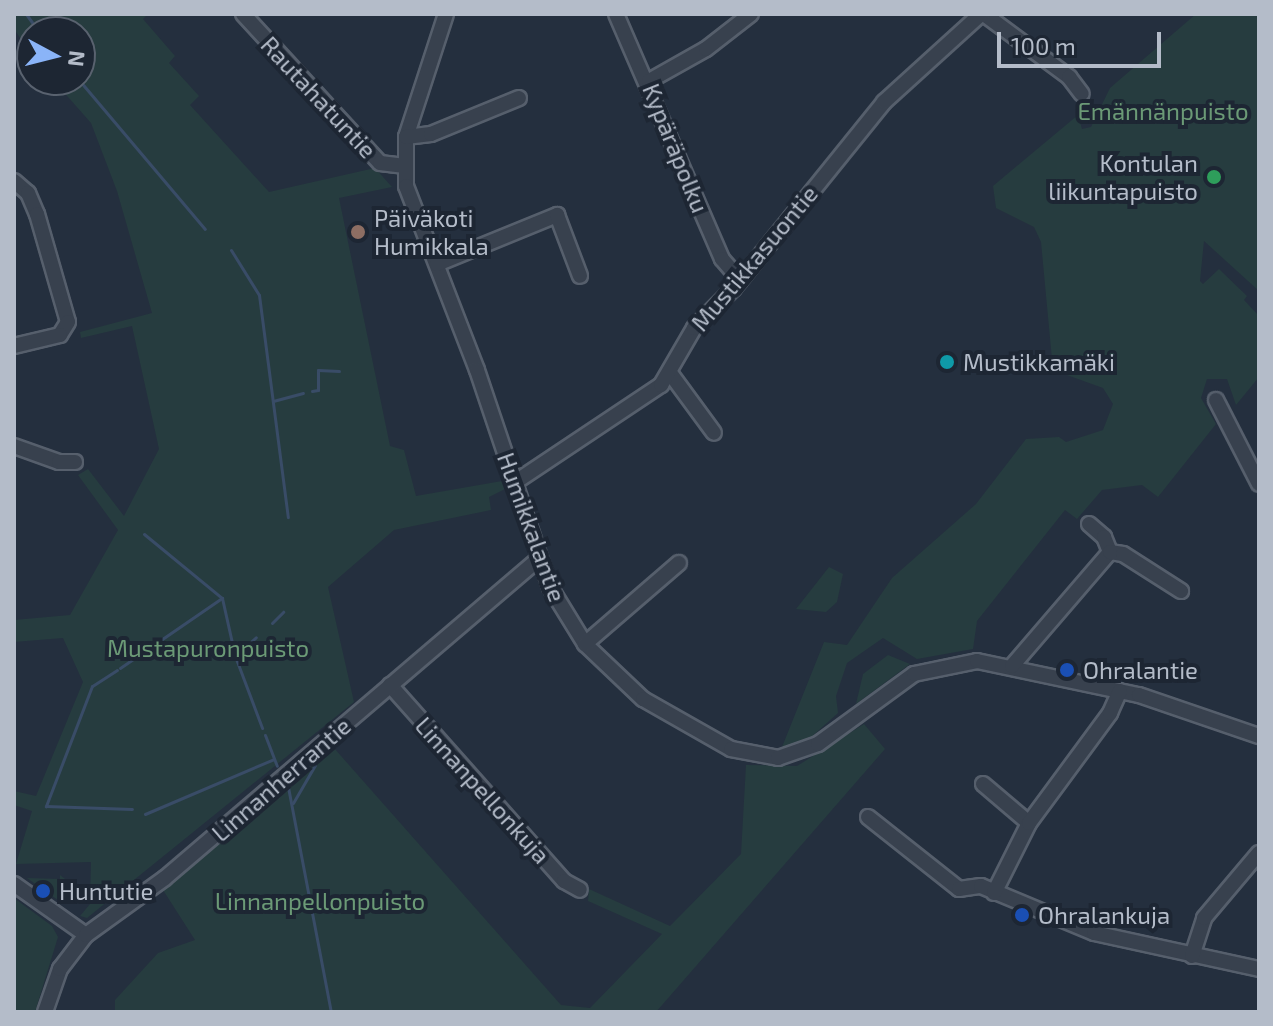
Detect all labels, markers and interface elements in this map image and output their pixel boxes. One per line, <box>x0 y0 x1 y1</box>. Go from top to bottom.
north arrow <box>16 16 96 96</box>
scale bar <box>1001 16 1165 66</box>
street label: Rautahatuntie <box>255 30 383 164</box>
text: 100 m <box>1011 31 1076 60</box>
text: N <box>64 49 92 68</box>
street label: Kypäräpolku <box>637 79 715 217</box>
park label: Emännänpuisto <box>1077 97 1249 125</box>
place label: Kontulan liikuntapuisto <box>1048 149 1198 205</box>
marker: Kontulan liikuntapuisto <box>1205 168 1223 186</box>
street label: Mustikkasuontie <box>685 179 823 337</box>
place label: Päiväkoti Humikkala <box>374 204 489 260</box>
marker: Päiväkoti Humikkala <box>349 223 367 241</box>
place label: Mustikkamäki <box>963 348 1115 376</box>
marker: Mustikkamäki <box>938 353 956 371</box>
street label: Humikkalantie <box>492 449 572 605</box>
park label: Mustapuronpuisto <box>107 634 309 662</box>
place label: Ohralantie <box>1083 656 1198 684</box>
marker: Ohralantie <box>1058 661 1076 679</box>
street label: Linnanherrantie <box>206 711 356 847</box>
street label: Linnanpellonkuja <box>410 711 556 869</box>
place label: Huntutie <box>59 877 153 905</box>
marker: Huntutie <box>34 882 52 900</box>
park label: Linnanpellonpuisto <box>215 887 425 915</box>
place label: Ohralankuja <box>1038 901 1170 929</box>
marker: Ohralankuja <box>1013 906 1031 924</box>

